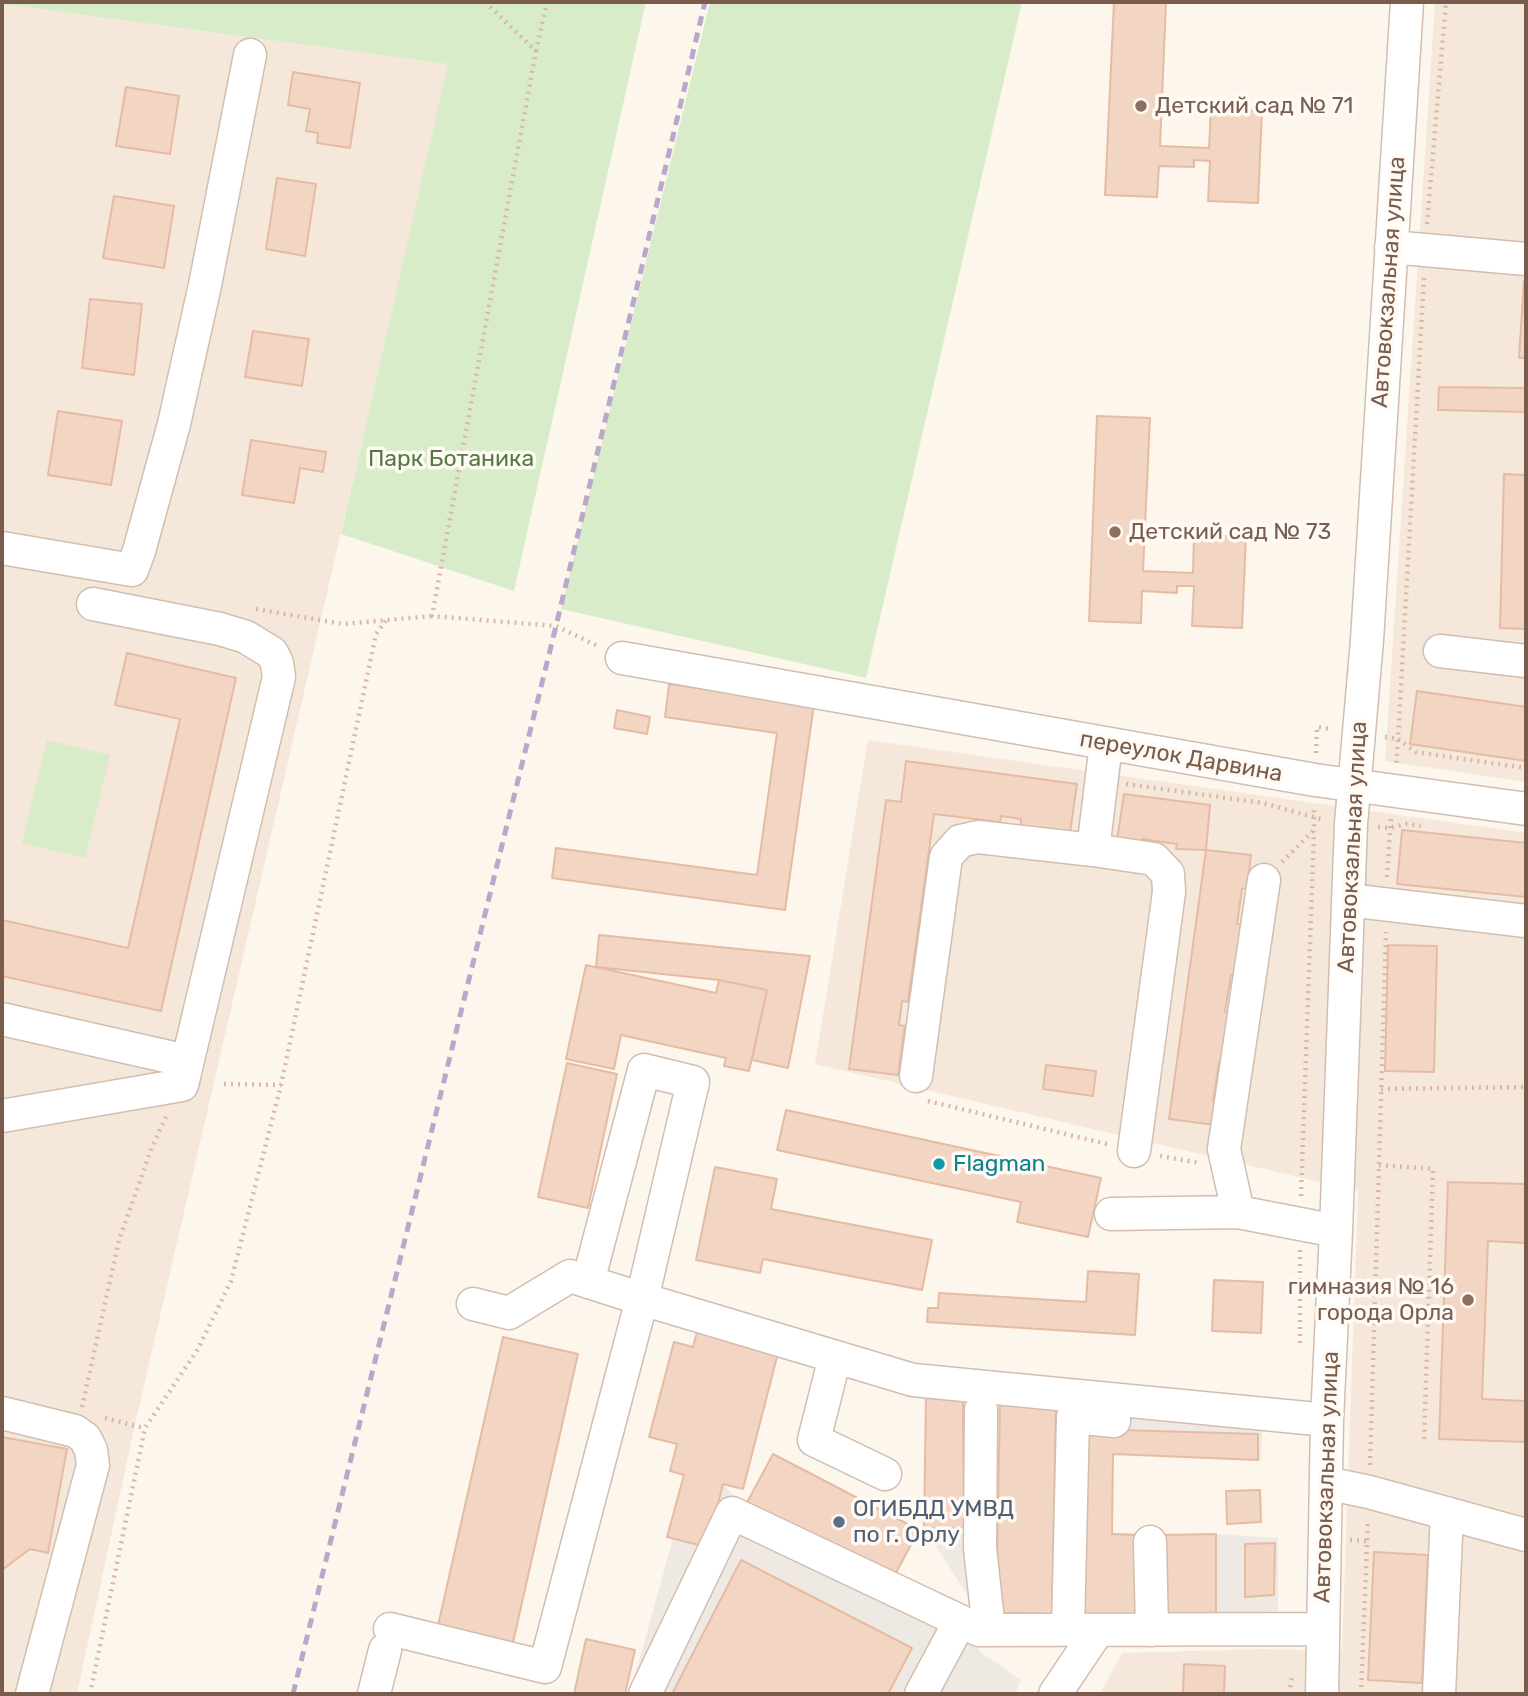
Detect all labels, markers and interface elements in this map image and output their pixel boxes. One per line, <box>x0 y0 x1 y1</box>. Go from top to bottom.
place label: Детский сад № 71 <box>1155 92 1353 120</box>
marker: Детский сад № 71 <box>1133 98 1149 114</box>
street label: Автовокзальная улица <box>1366 155 1412 409</box>
park label: Парк Ботаника <box>368 445 534 473</box>
place label: Детский сад № 73 <box>1129 518 1331 546</box>
marker: Детский сад № 73 <box>1107 524 1123 540</box>
street label: Автовокзальная улица <box>1333 720 1373 974</box>
street label: переулок Дарвина <box>1078 726 1284 788</box>
place label: Flagman <box>953 1150 1046 1178</box>
marker: Flagman <box>931 1156 947 1172</box>
place label: гимназия № 16 города Орла <box>1288 1273 1454 1327</box>
marker: гимназия № 16 города Орла <box>1460 1292 1476 1308</box>
street label: Автовокзальная улица <box>1309 1351 1345 1603</box>
place label: ОГИБДД УМВД по г. Орлу <box>853 1495 1014 1549</box>
marker: ОГИБДД УМВД по г. Орлу <box>831 1514 847 1530</box>

